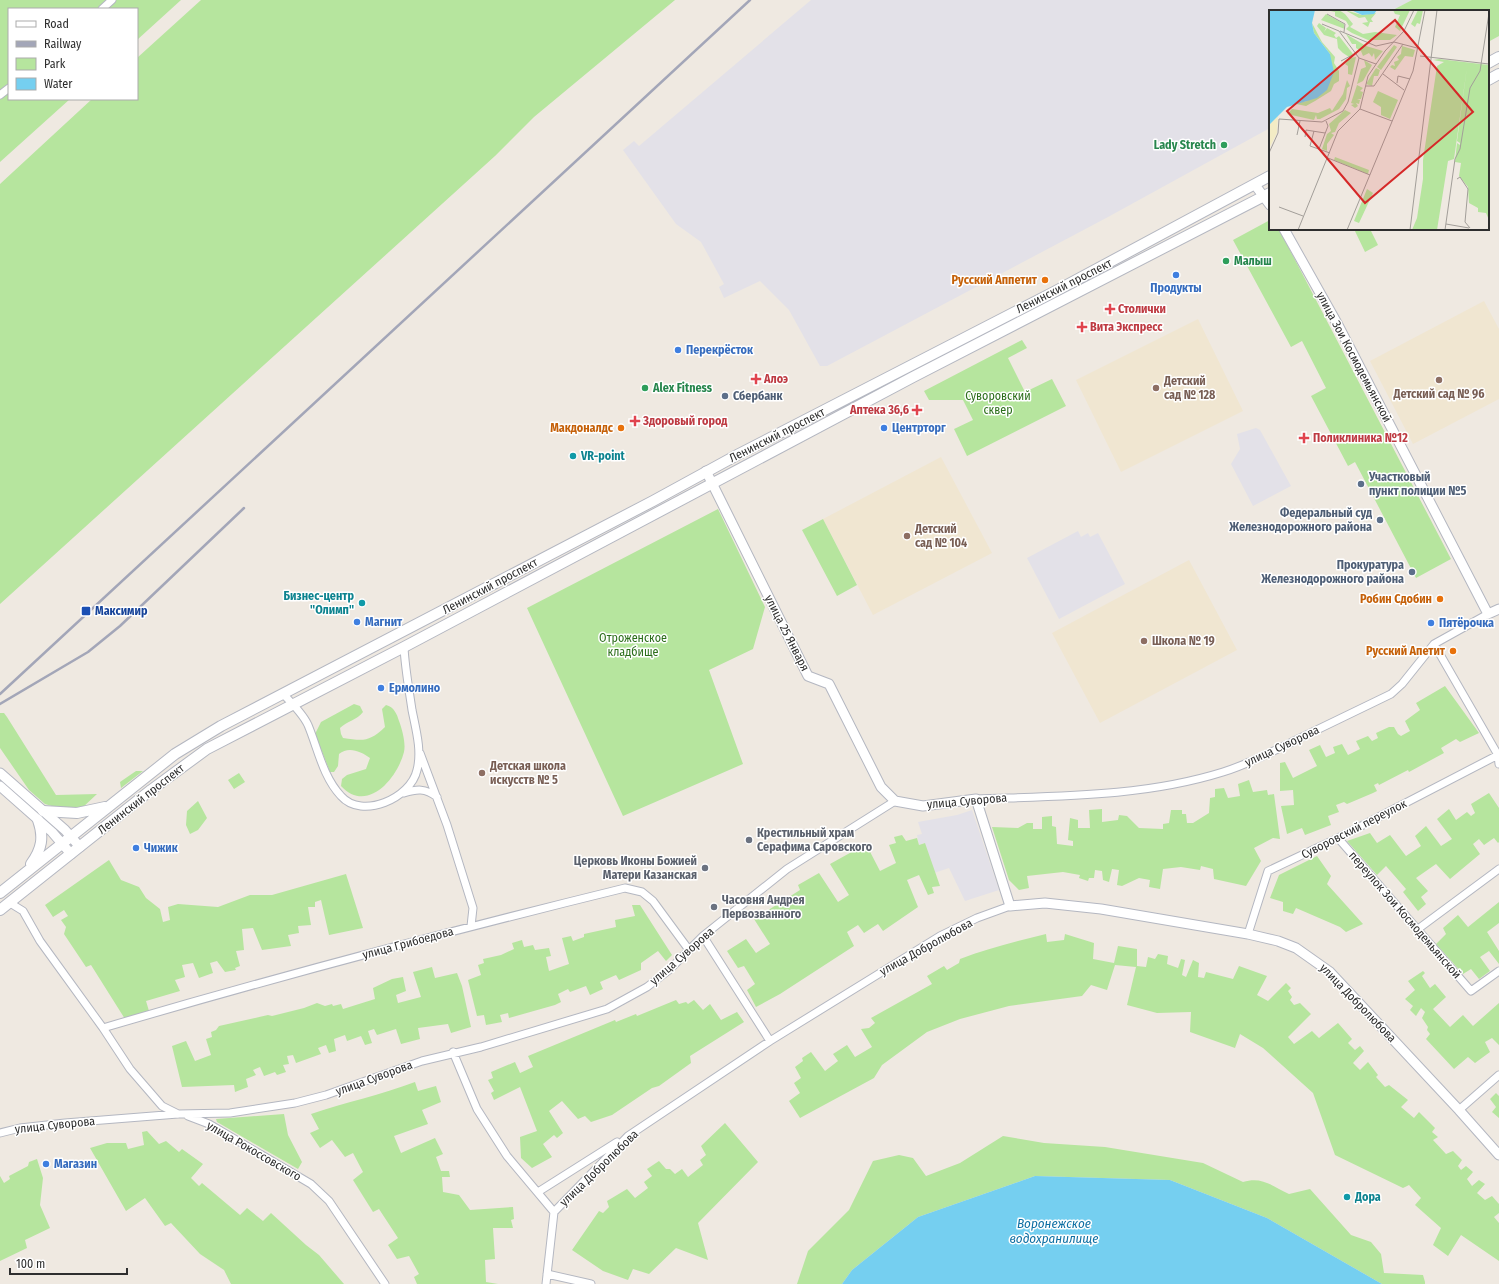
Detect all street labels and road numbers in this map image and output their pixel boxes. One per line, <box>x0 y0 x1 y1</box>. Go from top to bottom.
street label: Ленинский проспект <box>1014 256 1114 316</box>
street label: улица Зои Космодемьянской <box>1314 289 1394 425</box>
street label: Ленинский проспект <box>727 405 827 465</box>
street label: Ленинский проспект <box>440 555 540 617</box>
street label: улица 25 Января <box>762 593 812 673</box>
street label: улица Суворова <box>1243 723 1322 769</box>
street label: Ленинский проспект <box>95 761 187 837</box>
street label: улица Суворова <box>926 791 1008 811</box>
street label: Суворовский переулок <box>1299 796 1409 862</box>
street label: переулок Зои Космодемьянской <box>1346 849 1464 981</box>
street label: улица Добролюбова <box>877 916 975 978</box>
street label: улица Грибоедова <box>361 924 455 962</box>
street label: улица Суворова <box>647 924 717 988</box>
street label: улица Добролюбова <box>1317 961 1399 1045</box>
street label: улица Суворова <box>334 1058 414 1098</box>
street label: улица Суворова <box>14 1114 96 1136</box>
street label: улица Рокоссовского <box>204 1118 304 1184</box>
street label: улица Добролюбова <box>557 1127 641 1209</box>

